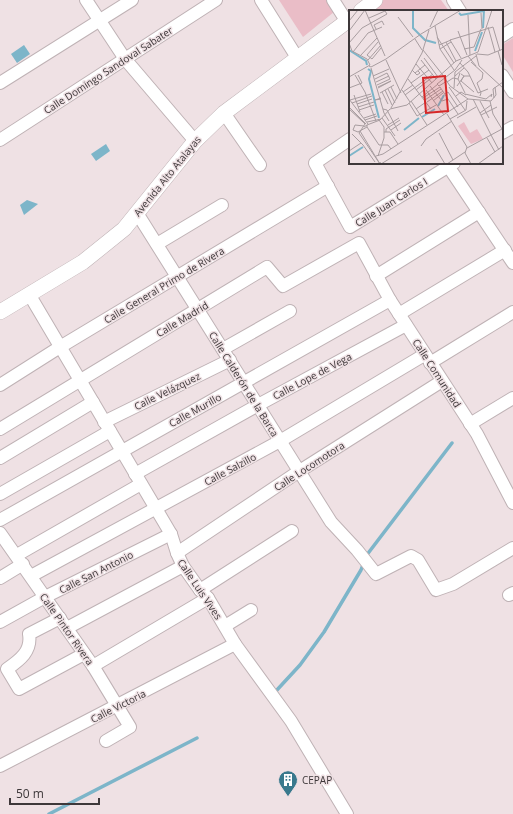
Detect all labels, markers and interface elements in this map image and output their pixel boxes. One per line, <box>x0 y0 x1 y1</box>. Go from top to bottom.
inset map <box>349 10 503 164</box>
street label: Calle Domingo Sandoval Sabater <box>41 23 175 117</box>
street label: Avenida Alto Atalayas <box>130 133 204 219</box>
street label: Calle Juan Carlos I <box>352 174 430 230</box>
street label: Calle General Primo de Rivera <box>101 243 227 327</box>
street label: Calle Madrid <box>153 298 211 340</box>
street label: Calle Calderón de la Barca <box>206 329 282 439</box>
street label: Calle Comunidad <box>410 336 464 410</box>
street label: Calle Lope de Vega <box>270 349 354 403</box>
street label: Calle Velázquez <box>132 369 203 413</box>
street label: Calle Murillo <box>166 390 224 430</box>
street label: Calle Locomotora <box>271 438 347 494</box>
street label: Calle Salzillo <box>202 449 258 489</box>
street label: Calle San Antonio <box>56 547 136 597</box>
street label: Calle Luis Vives <box>175 556 226 622</box>
street label: Calle Pintor Rivera <box>37 590 97 668</box>
street label: Calle Victoria <box>88 686 148 726</box>
building icon: CEPAP <box>277 769 299 797</box>
place label: CEPAP <box>302 773 332 787</box>
scale bar <box>10 780 99 806</box>
text: 50 m <box>16 785 44 802</box>

